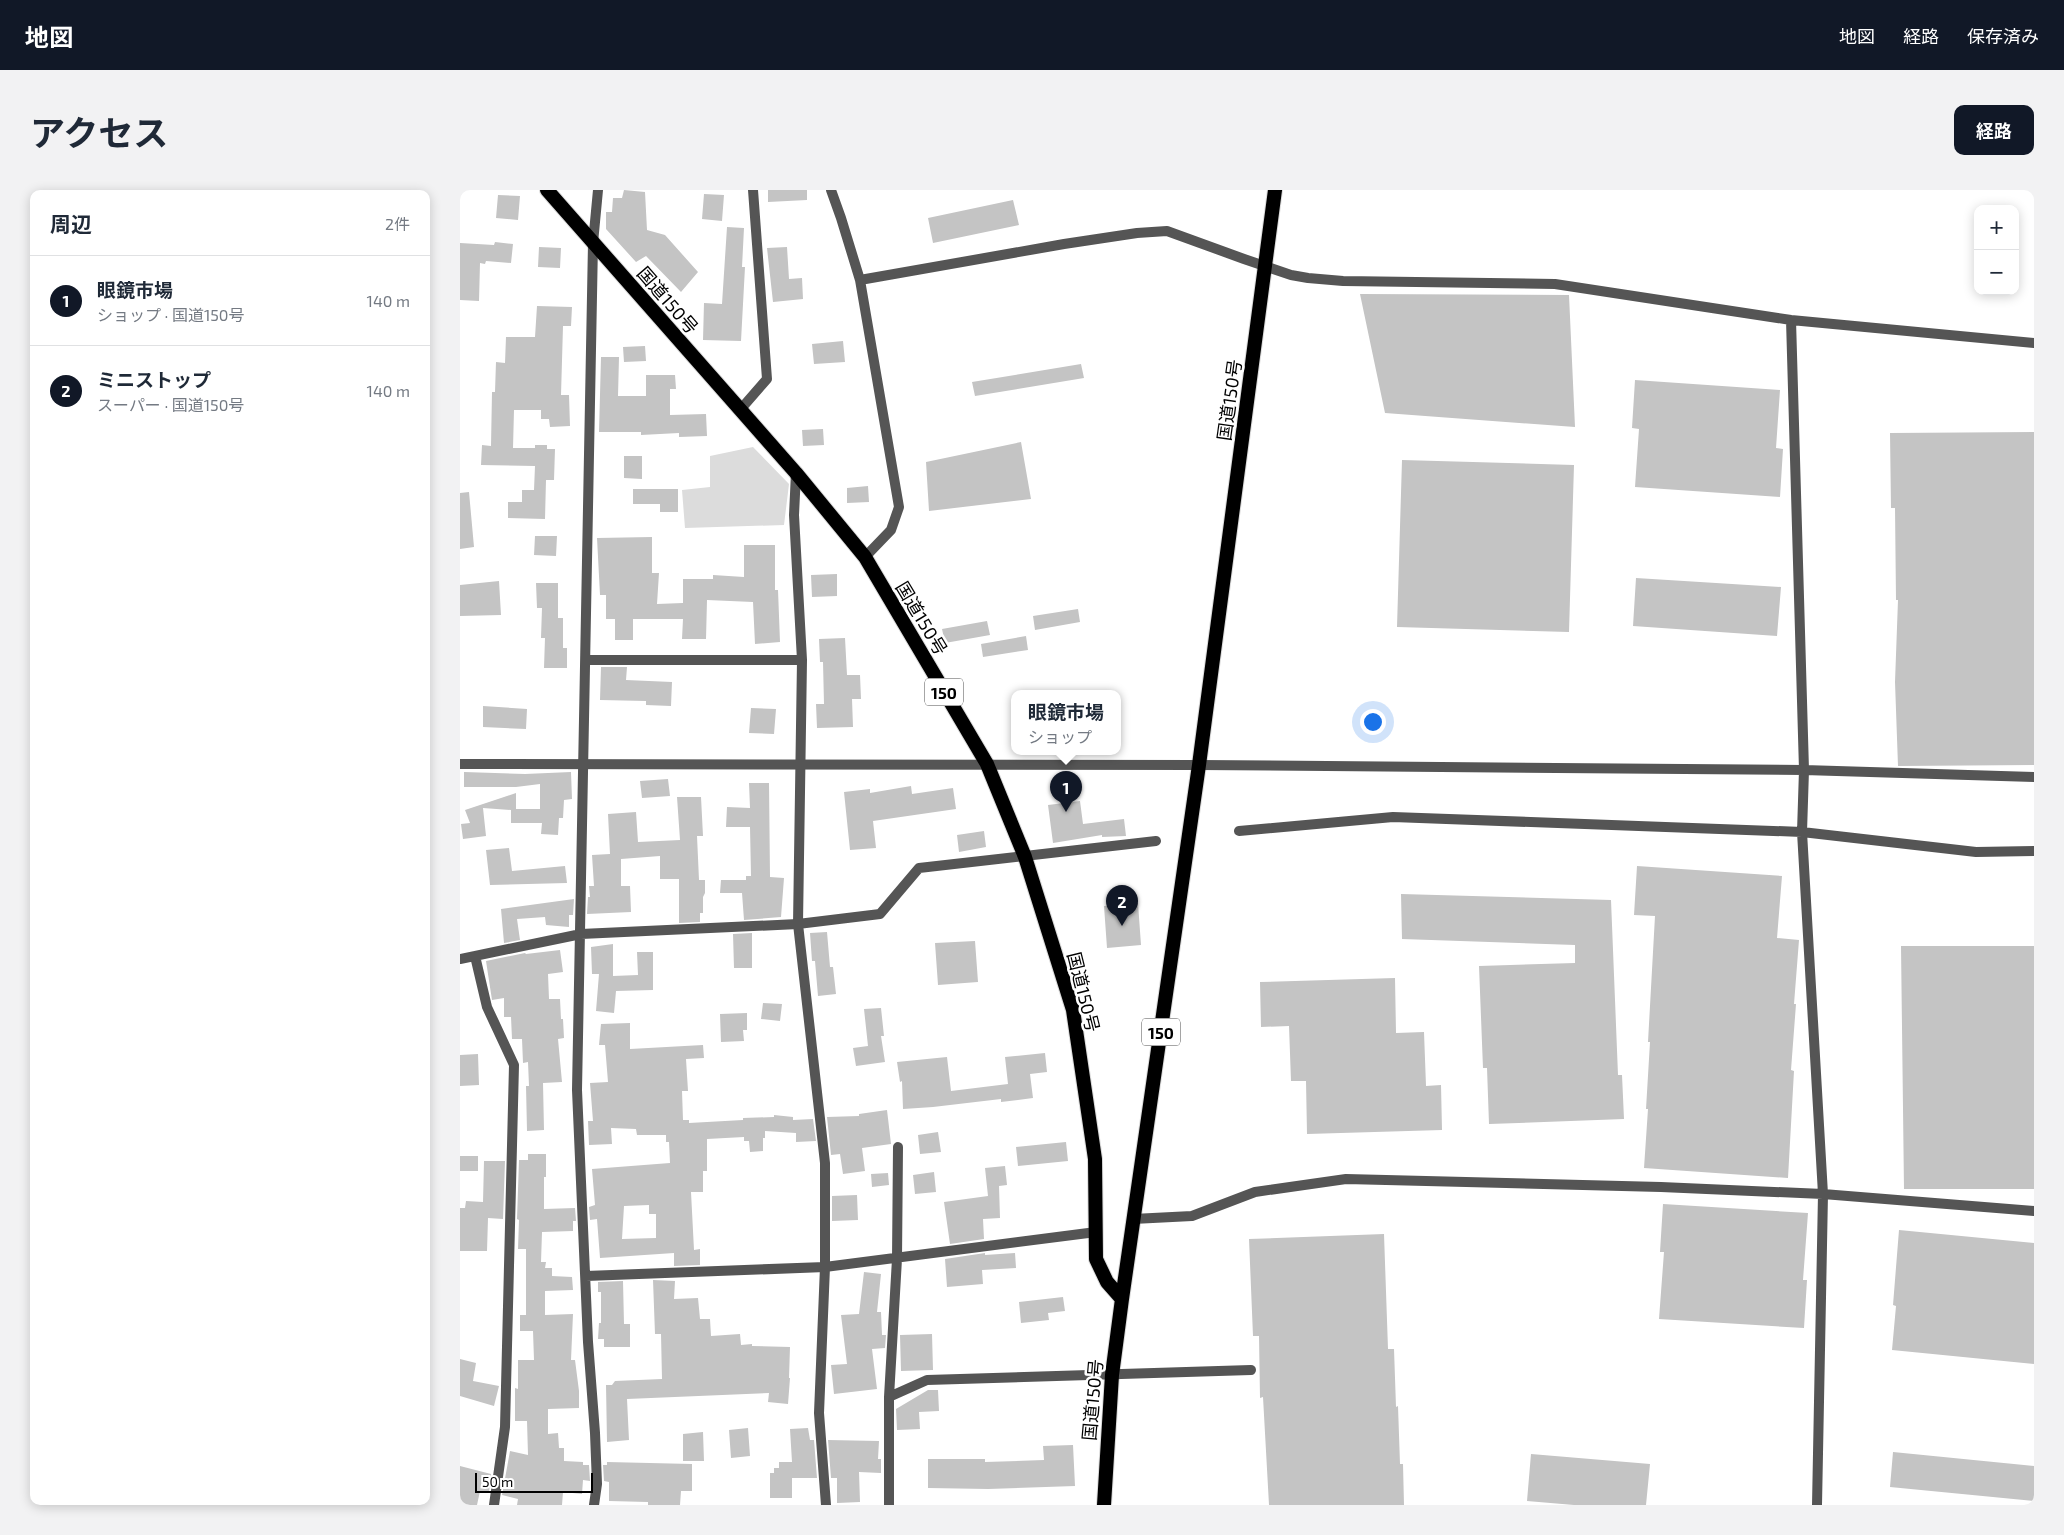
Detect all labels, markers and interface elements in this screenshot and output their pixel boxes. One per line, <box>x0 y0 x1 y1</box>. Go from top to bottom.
text: 地図 <box>25 22 73 51</box>
text: 地図 <box>1839 25 1875 47</box>
text: 経路 <box>1903 25 1939 47</box>
text: 保存済み <box>1967 25 2039 47</box>
button: 経路 <box>1954 105 2034 155</box>
text: アクセス <box>30 111 168 153</box>
map controls <box>1974 205 2019 295</box>
button: + <box>1974 205 2019 250</box>
text: 周辺 <box>50 211 92 236</box>
text: 2件 <box>385 214 410 233</box>
button: − <box>1974 250 2019 295</box>
street label: 国道150号 <box>633 262 703 338</box>
text: 眼鏡市場 <box>97 278 173 301</box>
text: 1 <box>63 291 69 310</box>
text: 140 m <box>367 291 410 310</box>
text: ショップ · 国道150号 <box>97 305 245 324</box>
street label: 国道150号 <box>1212 358 1246 442</box>
text: ミニストップ <box>97 368 211 391</box>
text: 2 <box>61 381 71 400</box>
text: 140 m <box>367 381 410 400</box>
text: スーパー · 国道150号 <box>97 395 244 414</box>
street label: 国道150号 <box>892 577 952 659</box>
road number: 150 <box>925 678 963 706</box>
popup <box>1011 690 1121 755</box>
text: 眼鏡市場 <box>1028 700 1104 723</box>
your location <box>1360 709 1386 735</box>
text: ショップ <box>1028 727 1092 746</box>
pin: 1 <box>1050 771 1082 812</box>
pin: 2 <box>1106 885 1138 926</box>
street label: 国道150号 <box>1063 950 1105 1034</box>
road number: 150 <box>1142 1019 1180 1046</box>
street label: 国道150号 <box>1077 1358 1107 1442</box>
scale bar <box>475 1470 592 1493</box>
text: 50 m <box>482 1473 513 1490</box>

